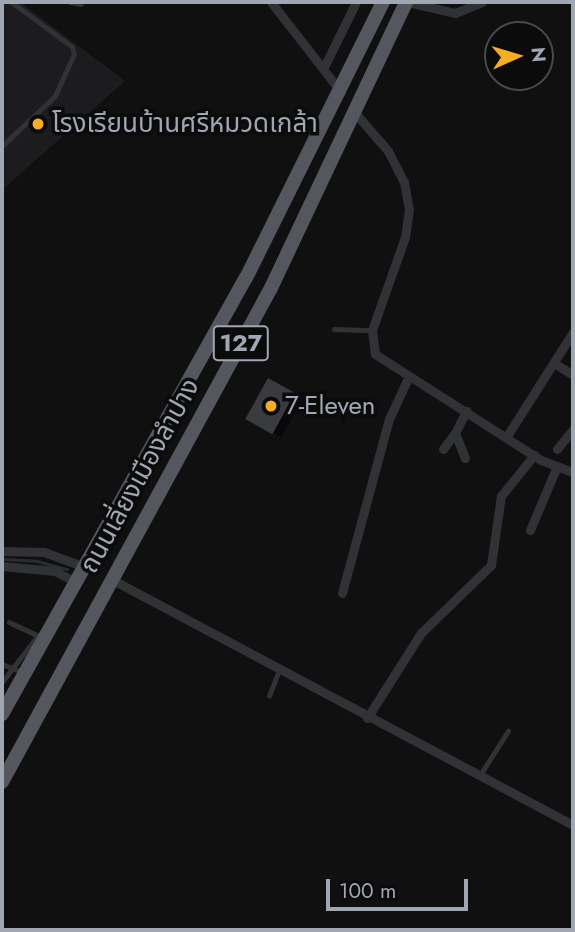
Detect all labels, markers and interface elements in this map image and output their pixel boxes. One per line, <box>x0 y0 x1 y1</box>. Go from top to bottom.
north arrow <box>484 21 554 91</box>
text: N <box>524 46 552 63</box>
place label: โรงเรียนบ้านศรีหมวดเกล้า <box>52 108 318 140</box>
marker: โรงเรียนบ้านศรีหมวดเกล้า <box>30 116 46 132</box>
road number: 127 <box>211 322 271 364</box>
street label: ถนนเลี่ยงเมืองลำปาง <box>74 373 206 579</box>
place label: 7-Eleven <box>285 390 375 422</box>
marker: 7-Eleven <box>263 398 279 414</box>
scale bar <box>330 866 472 910</box>
text: 100 m <box>339 876 396 906</box>

